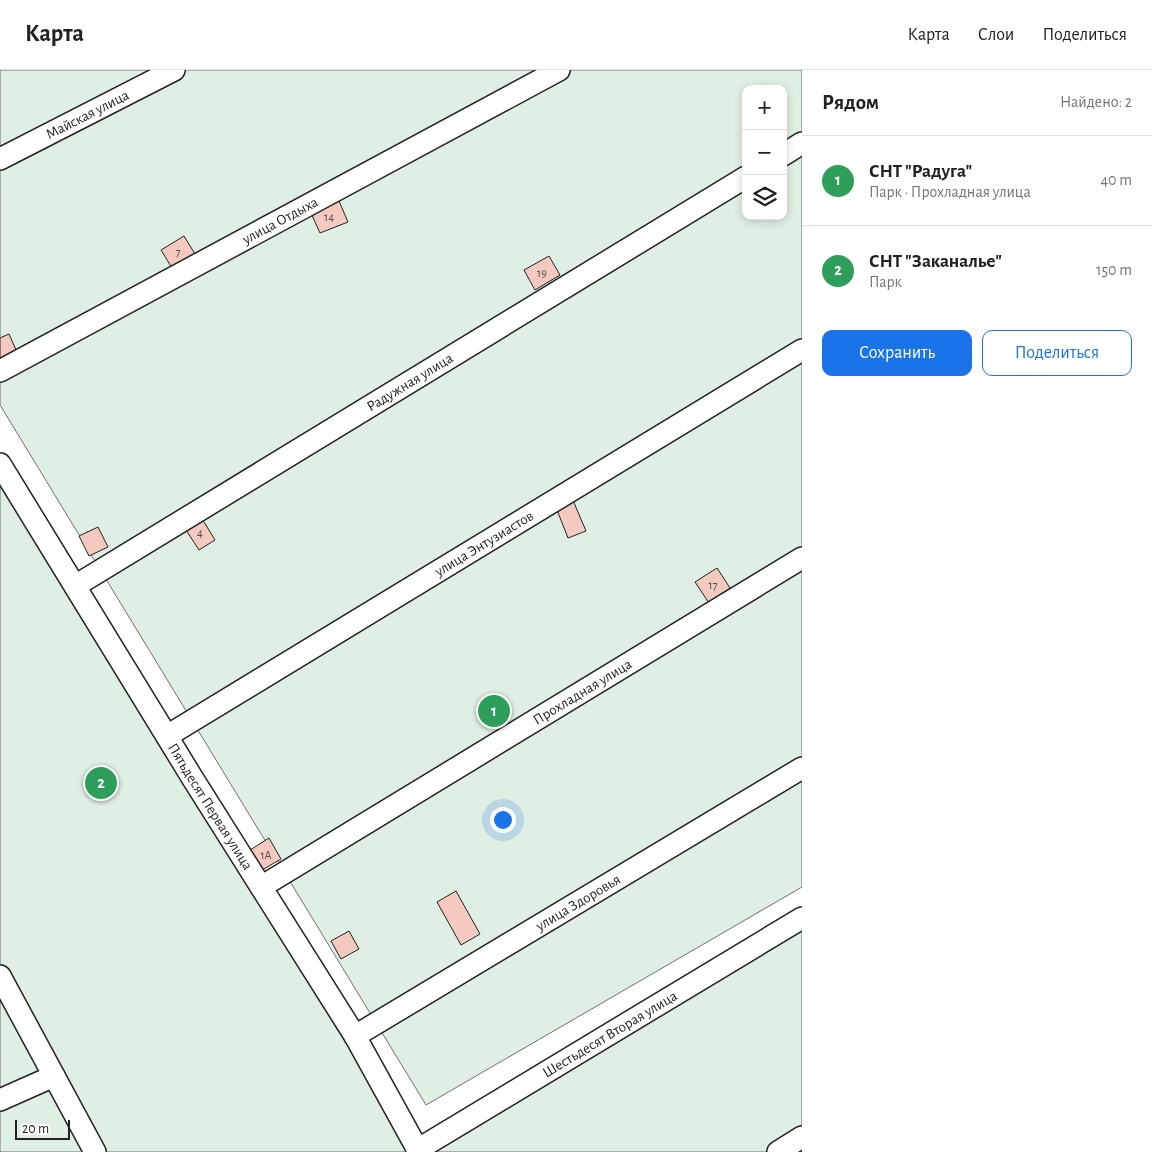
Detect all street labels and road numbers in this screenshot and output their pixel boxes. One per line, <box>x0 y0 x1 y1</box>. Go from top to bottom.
street label: Майская улица <box>43 87 131 142</box>
street label: улица Отдыха <box>239 194 320 247</box>
street label: Радужная улица <box>364 350 456 414</box>
street label: улица Энтузиастов <box>431 508 536 579</box>
street label: Прохладная улица <box>530 656 634 727</box>
street label: Пятьдесят Первая улица <box>165 740 256 873</box>
street label: улица Здоровья <box>532 871 623 934</box>
street label: Шестьдесят Вторая улица <box>540 988 680 1080</box>

